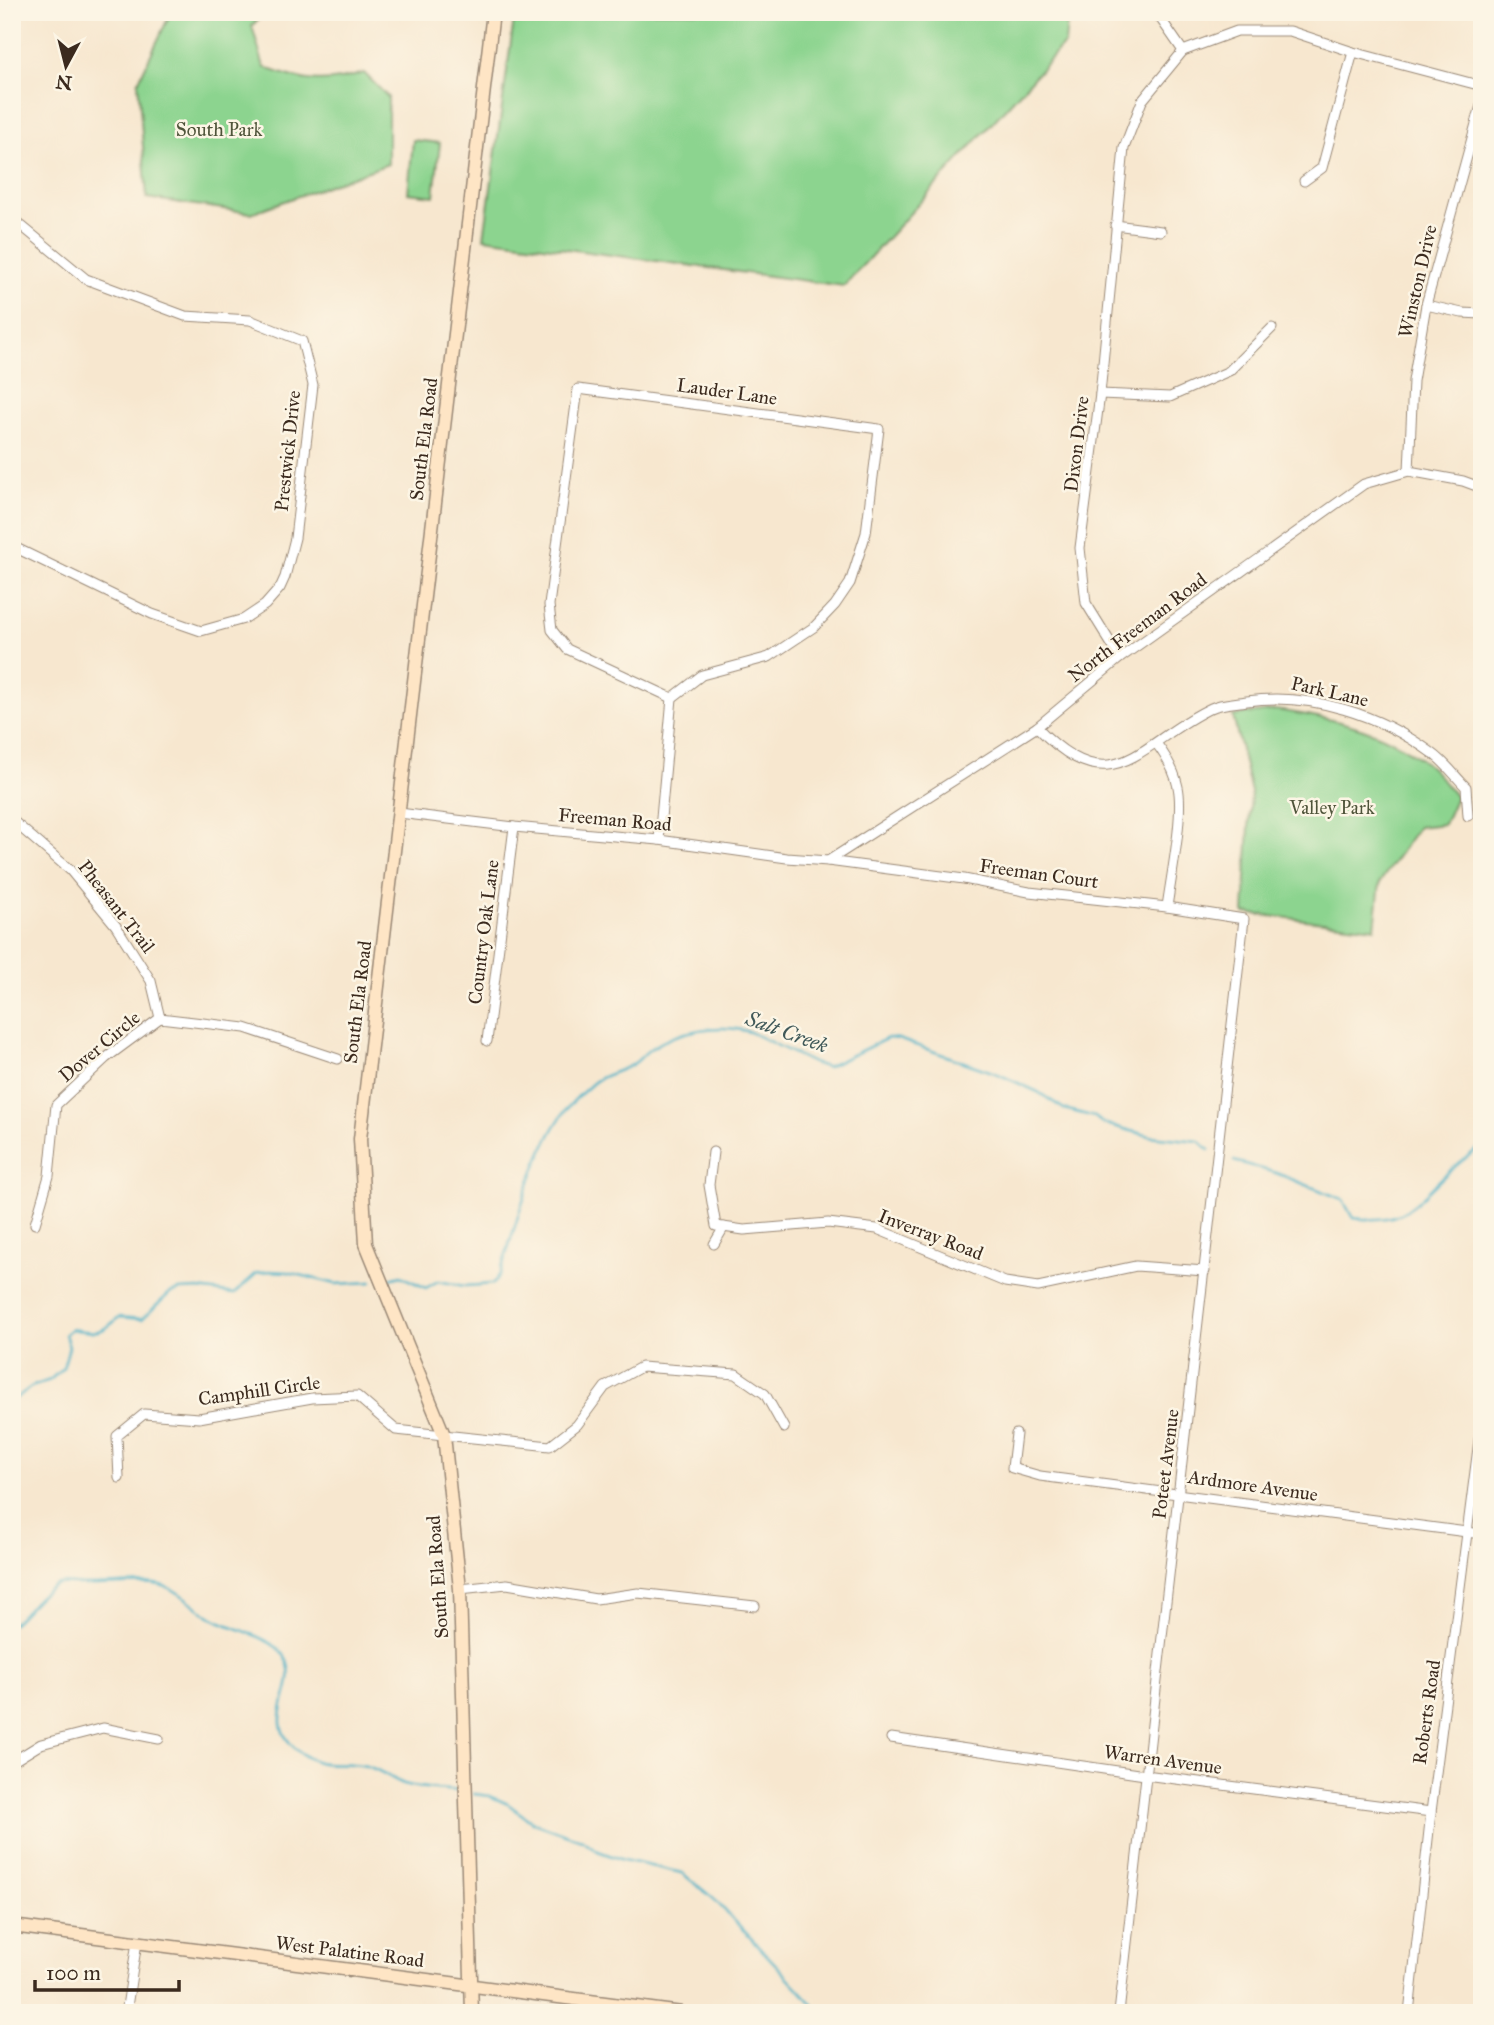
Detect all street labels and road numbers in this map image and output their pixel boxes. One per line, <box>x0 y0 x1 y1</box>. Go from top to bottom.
street label: Winston Drive <box>1393 222 1442 340</box>
street label: Lauder Lane <box>675 373 779 410</box>
street label: South Ela Road <box>405 376 442 502</box>
street label: Prestwick Drive <box>270 389 305 513</box>
street label: Dixon Drive <box>1059 395 1094 493</box>
street label: North Freeman Road <box>1063 568 1212 687</box>
street label: Park Lane <box>1289 671 1371 712</box>
street label: Freeman Road <box>557 803 673 836</box>
street label: Freeman Court <box>978 854 1100 893</box>
street label: Pheasant Trail <box>73 855 160 958</box>
street label: Country Oak Lane <box>463 858 504 1006</box>
street label: South Ela Road <box>339 939 376 1065</box>
street label: Dover Circle <box>54 1006 145 1087</box>
street label: Inverray Road <box>875 1204 987 1265</box>
street label: Camphill Circle <box>197 1371 322 1410</box>
street label: Poteet Avenue <box>1147 1408 1184 1520</box>
street label: Ardmore Avenue <box>1185 1465 1319 1506</box>
street label: South Ela Road <box>422 1514 453 1639</box>
street label: Roberts Road <box>1408 1658 1445 1766</box>
street label: Warren Avenue <box>1103 1740 1223 1779</box>
street label: West Palatine Road <box>274 1931 426 1972</box>

